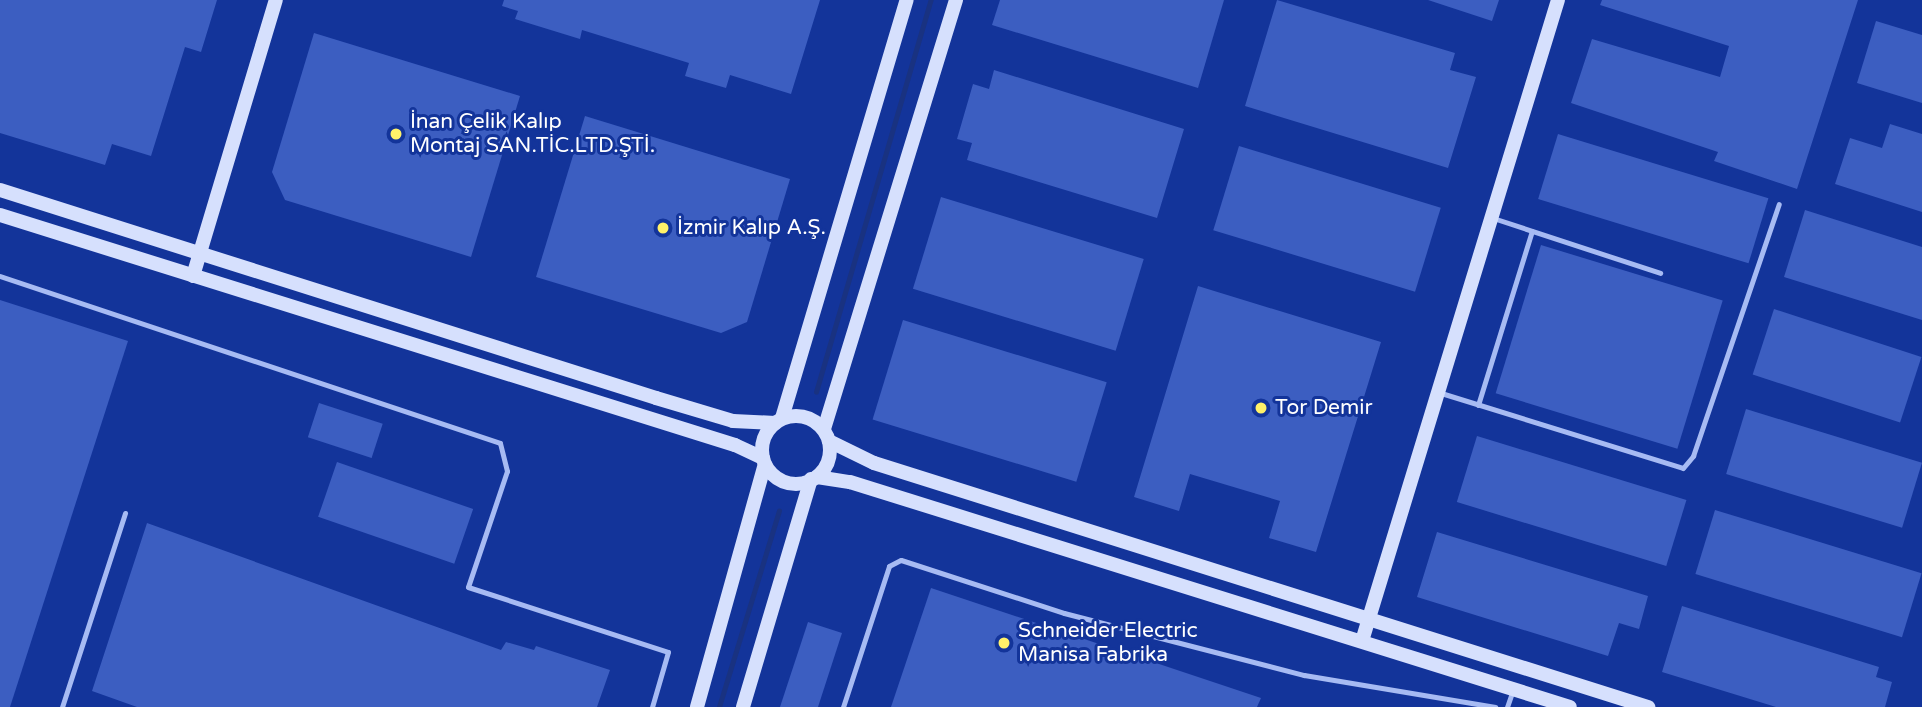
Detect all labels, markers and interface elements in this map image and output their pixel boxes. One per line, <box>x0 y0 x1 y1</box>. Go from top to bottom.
place label: İnan Çelik Kalıp Montaj SAN.TİC.LTD.ŞTİ. <box>410 109 655 159</box>
marker: İnan Çelik Kalıp Montaj SAN.TİC.LTD.ŞTİ. <box>388 126 404 142</box>
place label: İzmir Kalıp A.Ş. <box>677 215 826 241</box>
marker: İzmir Kalıp A.Ş. <box>655 220 671 236</box>
place label: Tor Demir <box>1275 395 1373 421</box>
marker: Tor Demir <box>1253 400 1269 416</box>
place label: Schneider Electric Manisa Fabrika <box>1018 618 1198 668</box>
marker: Schneider Electric Manisa Fabrika <box>996 635 1012 651</box>

